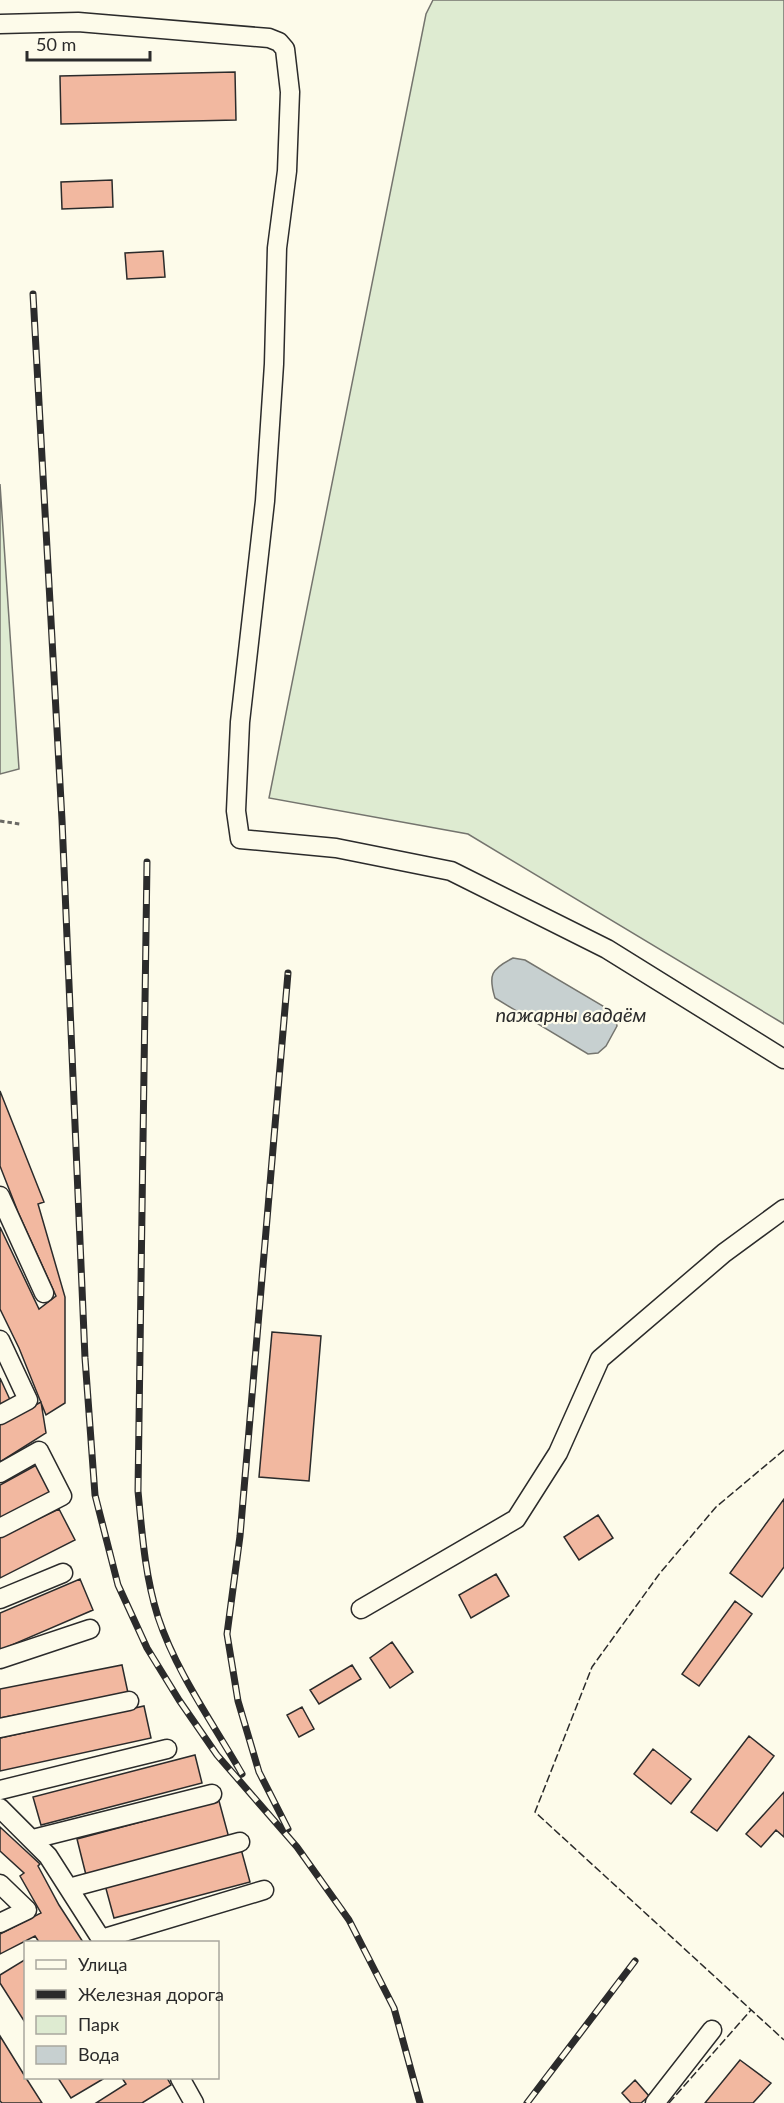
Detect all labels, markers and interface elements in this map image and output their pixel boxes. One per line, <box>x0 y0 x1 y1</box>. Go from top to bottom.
scale bar <box>27 24 150 62</box>
text: 50 m <box>36 33 76 55</box>
water label: пажарны вадаём <box>495 1002 647 1026</box>
legend <box>24 1941 219 2079</box>
text: Улица <box>78 1953 128 1975</box>
text: Железная дорога <box>78 1983 224 2005</box>
text: Парк <box>78 2013 120 2035</box>
text: Вода <box>78 2043 119 2065</box>

